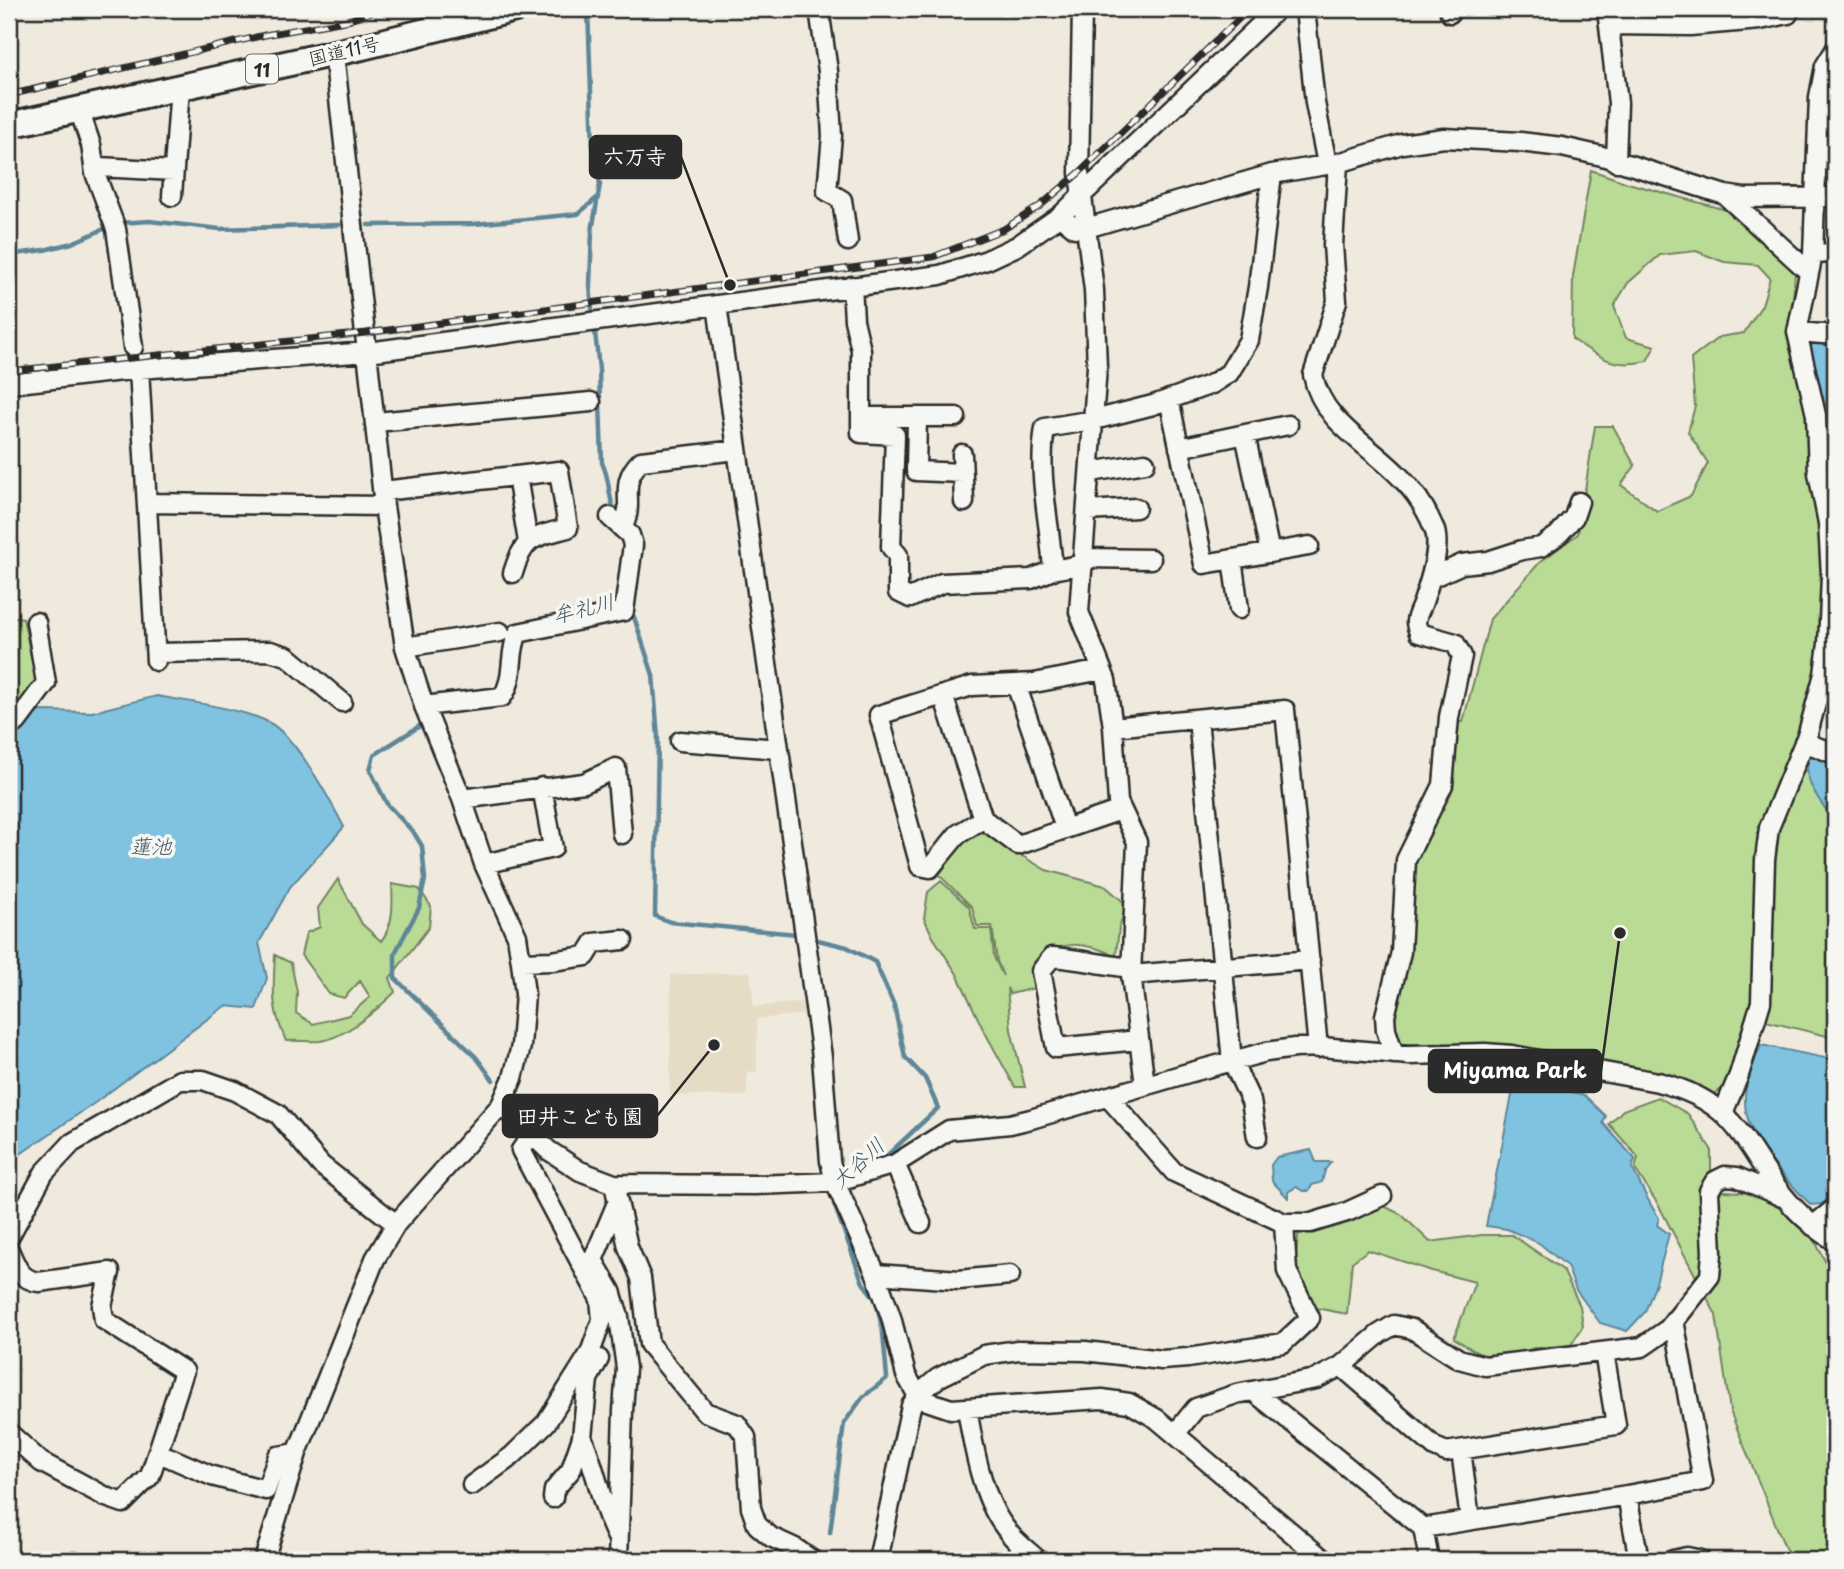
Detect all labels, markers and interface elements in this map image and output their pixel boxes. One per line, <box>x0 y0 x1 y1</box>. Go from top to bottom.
street label: 国道11号 <box>305 28 383 72</box>
road number: 11 <box>246 55 278 84</box>
callout: 六万寺 <box>590 136 681 178</box>
text: 六万寺 <box>604 139 667 171</box>
water label: 牟礼川 <box>549 584 617 630</box>
water label: 蓮池 <box>130 829 173 861</box>
callout: Miyama Park <box>1429 1050 1601 1092</box>
text: Miyama Park <box>1443 1053 1587 1085</box>
callout: 田井こども園 <box>503 1095 657 1137</box>
text: 田井こども園 <box>517 1099 643 1131</box>
water label: 大谷川 <box>823 1129 891 1195</box>

